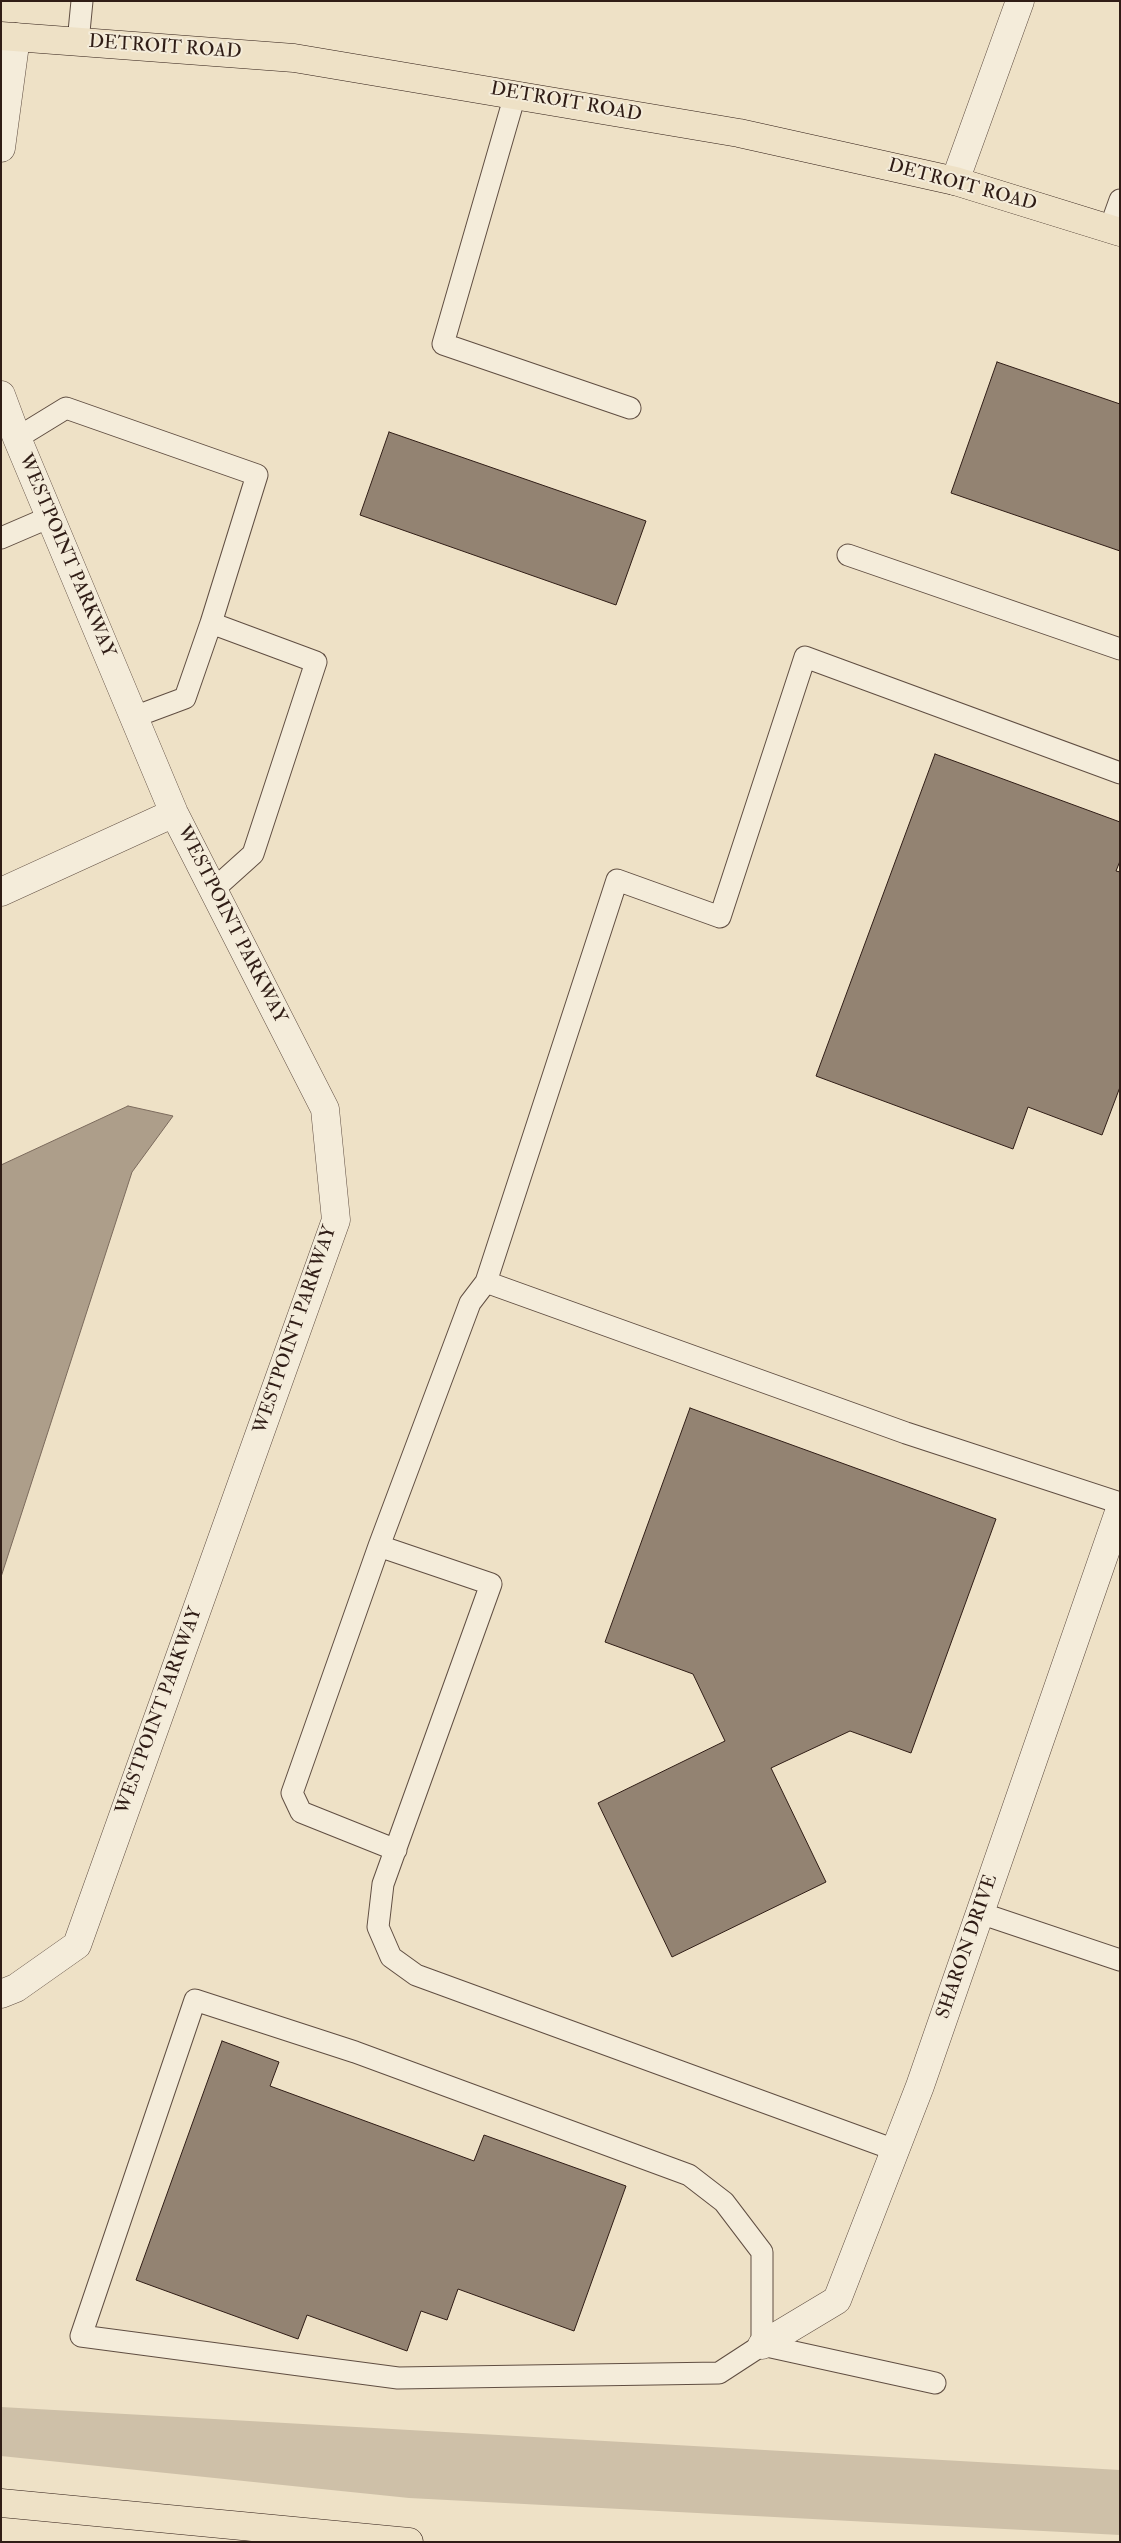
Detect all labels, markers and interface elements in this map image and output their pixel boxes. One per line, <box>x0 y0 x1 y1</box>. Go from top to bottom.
street label: DETROIT ROAD <box>88 31 242 65</box>
street label: DETROIT ROAD <box>489 78 643 128</box>
street label: DETROIT ROAD <box>885 155 1039 217</box>
street label: WESTPOINT PARKWAY <box>13 451 119 661</box>
street label: WESTPOINT PARKWAY <box>171 822 291 1028</box>
street label: WESTPOINT PARKWAY <box>250 1223 342 1437</box>
street label: WESTPOINT PARKWAY <box>112 1604 208 1818</box>
street label: SHARON DRIVE <box>933 1872 1003 2022</box>

